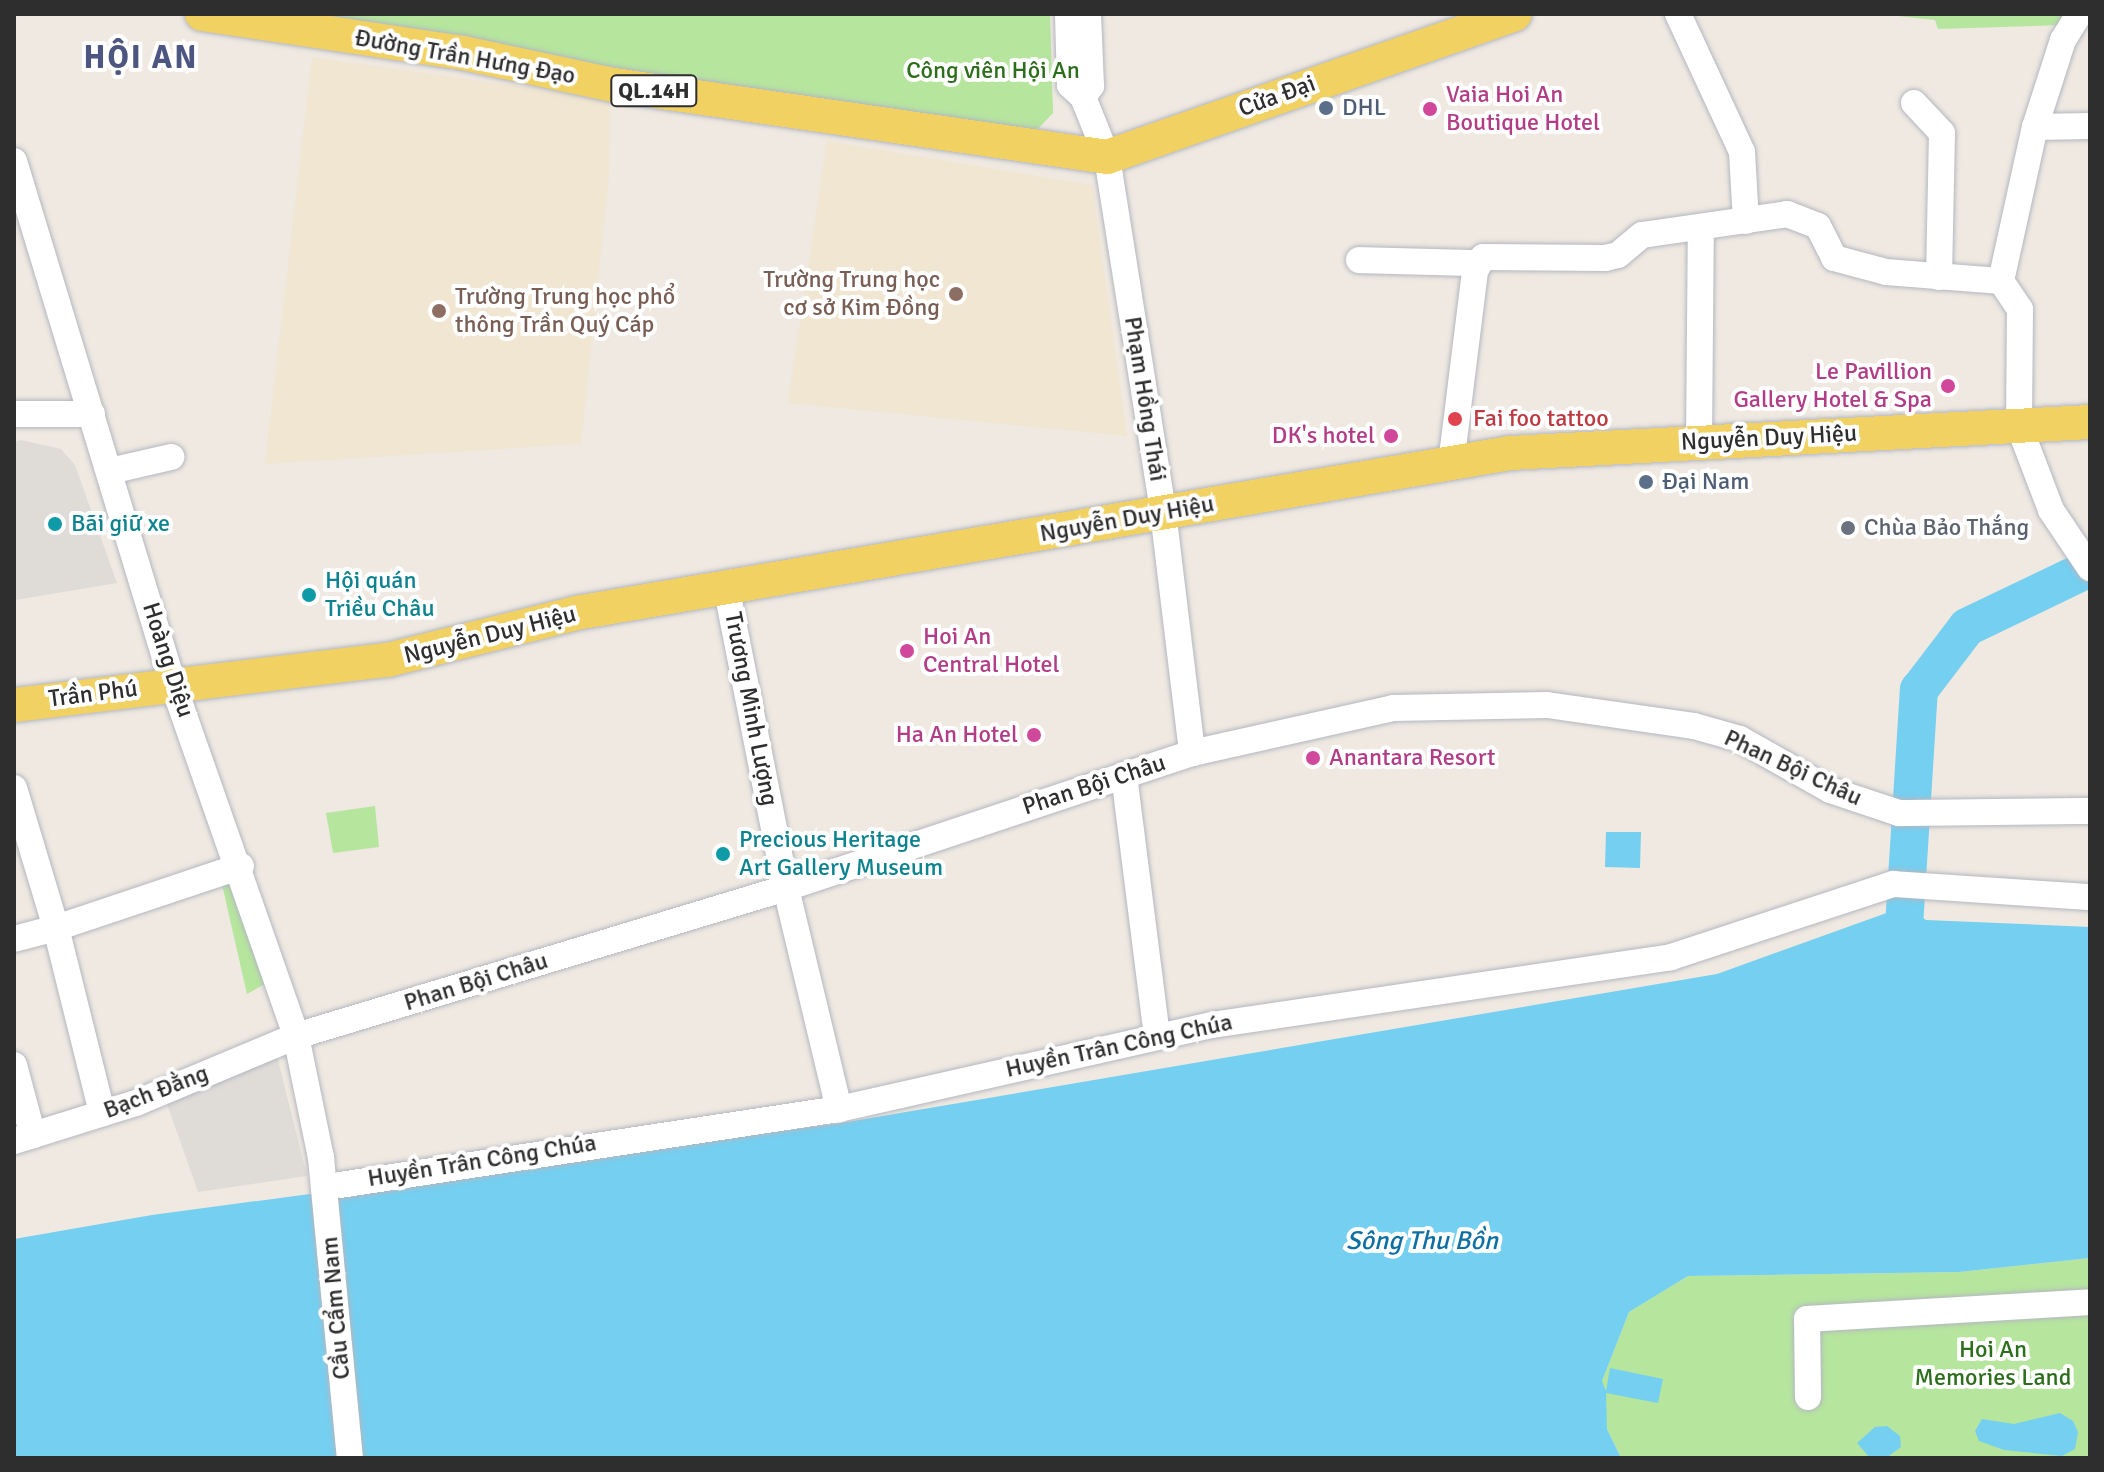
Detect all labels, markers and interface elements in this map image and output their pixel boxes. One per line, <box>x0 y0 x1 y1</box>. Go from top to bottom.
street label: Đường Trần Hưng Đạo <box>352 23 578 91</box>
district label: HỘI AN <box>83 39 199 77</box>
park label: Công viên Hội An <box>906 57 1080 85</box>
street label: Cửa Đại <box>1235 69 1319 123</box>
road number: QL.14H <box>610 73 698 109</box>
place label: Vaia Hoi An Boutique Hotel <box>1446 81 1600 137</box>
place label: DHL <box>1342 94 1386 122</box>
marker: DHL <box>1317 99 1335 117</box>
marker: Vaia Hoi An Boutique Hotel <box>1421 100 1439 118</box>
place label: Trường Trung học cơ sở Kim Đồng <box>763 266 940 322</box>
place label: Trường Trung học phổ thông Trần Quý Cáp <box>455 283 675 339</box>
marker: Trường Trung học cơ sở Kim Đồng <box>947 285 965 303</box>
marker: Trường Trung học phổ thông Trần Quý Cáp <box>430 302 448 320</box>
street label: Phạm Hồng Thái <box>1118 314 1172 484</box>
place label: Le Pavillion Gallery Hotel & Spa <box>1733 358 1932 414</box>
marker: Le Pavillion Gallery Hotel & Spa <box>1939 377 1957 395</box>
place label: Fai foo tattoo <box>1473 405 1609 433</box>
marker: Fai foo tattoo <box>1444 408 1466 430</box>
street label: Nguyễn Duy Hiệu <box>1680 419 1858 457</box>
place label: DK's hotel <box>1272 422 1375 450</box>
marker: DK's hotel <box>1382 427 1400 445</box>
place label: Đại Nam <box>1662 468 1749 496</box>
marker: Đại Nam <box>1637 473 1655 491</box>
street label: Nguyễn Duy Hiệu <box>1038 489 1216 549</box>
place label: Bãi giữ xe <box>71 510 170 538</box>
place label: Chùa Bảo Thắng <box>1864 514 2029 542</box>
marker: Bãi giữ xe <box>46 515 64 533</box>
marker: Chùa Bảo Thắng <box>1839 519 1857 537</box>
place label: Hội quán Triều Châu <box>325 567 435 623</box>
marker: Hội quán Triều Châu <box>300 586 318 604</box>
street label: Hoàng Diệu <box>136 599 200 721</box>
street label: Nguyễn Duy Hiệu <box>401 600 579 670</box>
street label: Trương Minh Lượng <box>718 610 784 808</box>
place label: Hoi An Central Hotel <box>923 623 1060 679</box>
marker: Hoi An Central Hotel <box>898 642 916 660</box>
street label: Trần Phú <box>47 674 139 714</box>
place label: Ha An Hotel <box>896 721 1018 749</box>
street label: Phan Bội Châu <box>1719 723 1867 813</box>
marker: Ha An Hotel <box>1025 726 1043 744</box>
place label: Anantara Resort <box>1329 744 1496 772</box>
street label: Phan Bội Châu <box>1019 748 1169 822</box>
marker: Anantara Resort <box>1304 749 1322 767</box>
place label: Precious Heritage Art Gallery Museum <box>739 826 943 882</box>
marker: Precious Heritage Art Gallery Museum <box>714 845 732 863</box>
street label: Phan Bội Châu <box>401 946 551 1018</box>
street label: Huyền Trân Công Chúa <box>1003 1008 1235 1084</box>
street label: Bạch Đằng <box>100 1059 212 1125</box>
street label: Huyền Trân Công Chúa <box>366 1129 598 1193</box>
water label: Sông Thu Bồn <box>1346 1226 1498 1258</box>
street label: Cầu Cẩm Nam <box>315 1235 357 1381</box>
park label: Hoi An Memories Land <box>1915 1336 2071 1392</box>

